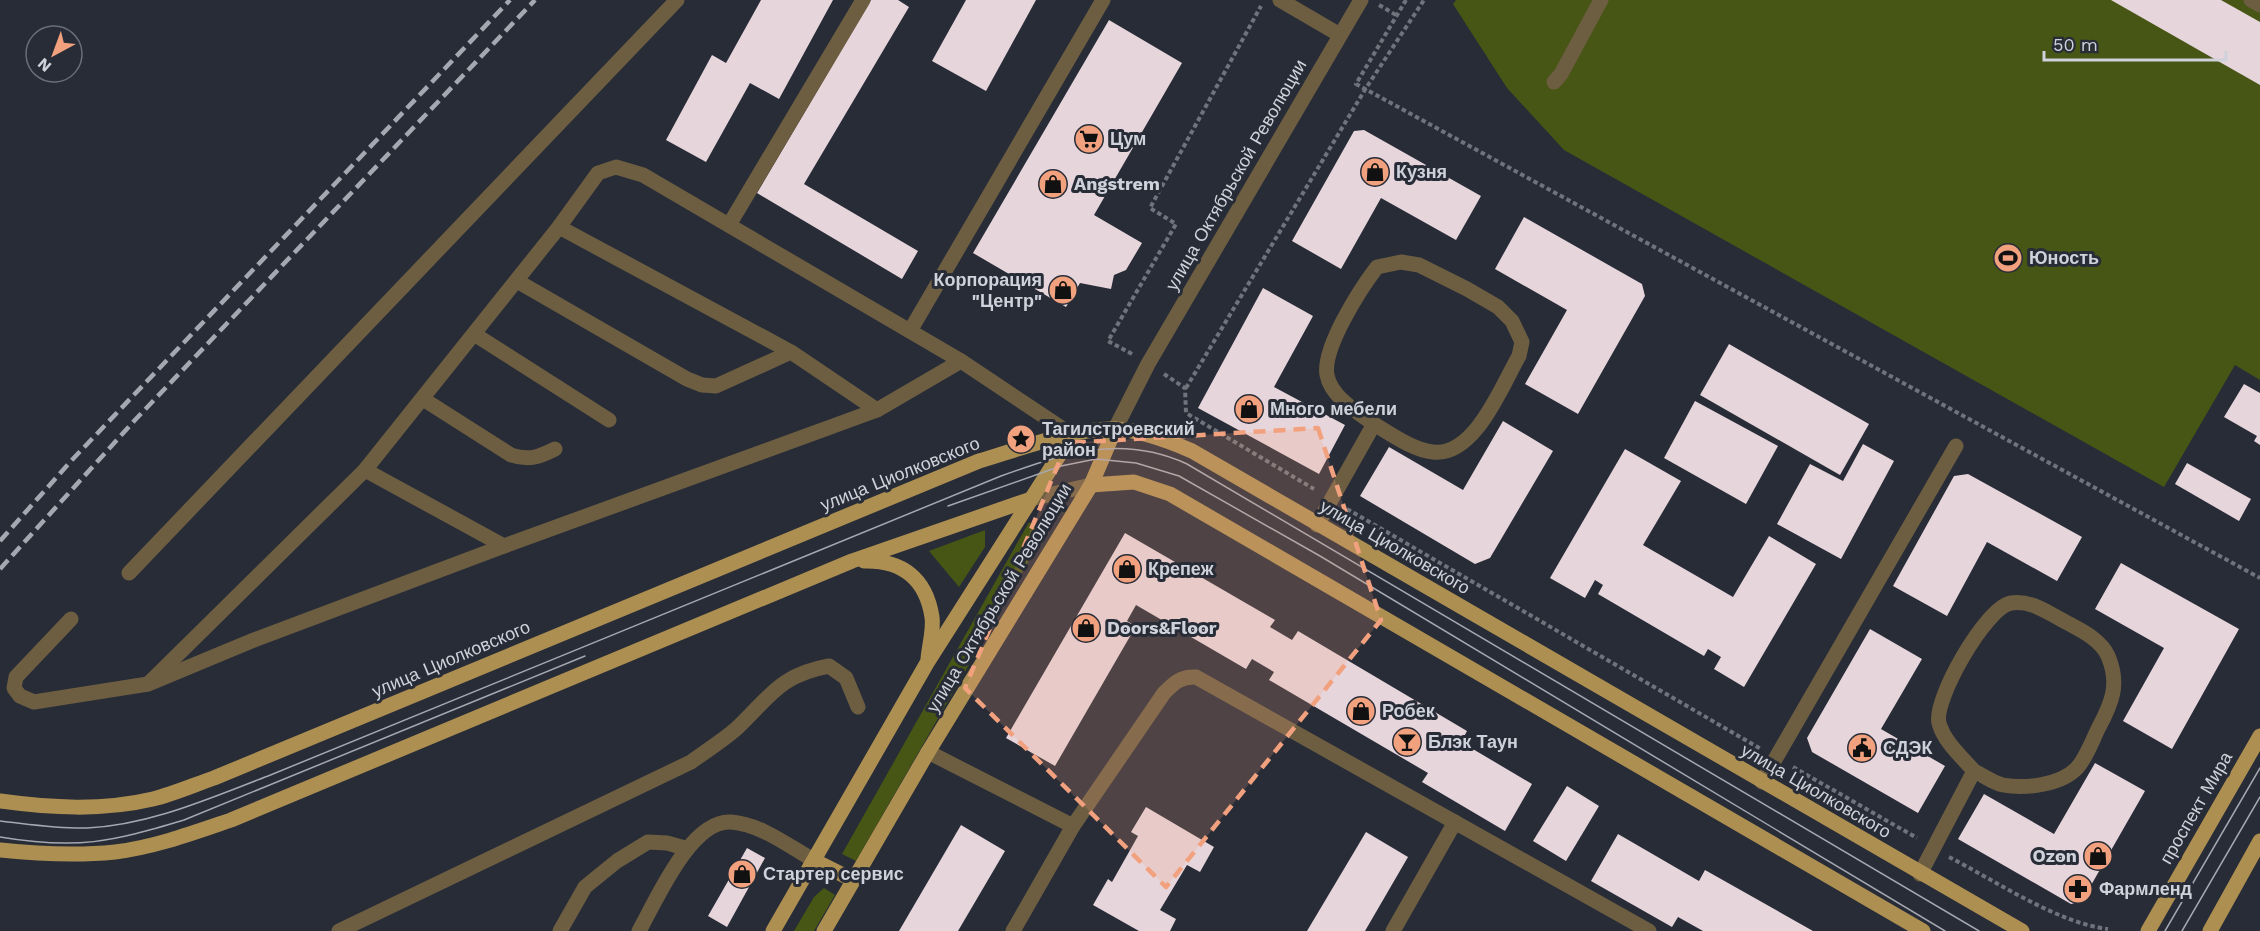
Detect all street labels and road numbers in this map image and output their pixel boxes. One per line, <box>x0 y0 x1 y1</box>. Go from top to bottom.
street label: улица Октябрьской Революции <box>1161 55 1310 294</box>
street label: улица Циолковского <box>817 432 982 515</box>
street label: улица Октябрьской Революции <box>922 479 1075 716</box>
street label: улица Циолковского <box>1316 495 1474 598</box>
street label: улица Циолковского <box>369 616 533 701</box>
street label: улица Циолковского <box>1737 739 1895 842</box>
street label: проспект Мира <box>2155 747 2237 868</box>

